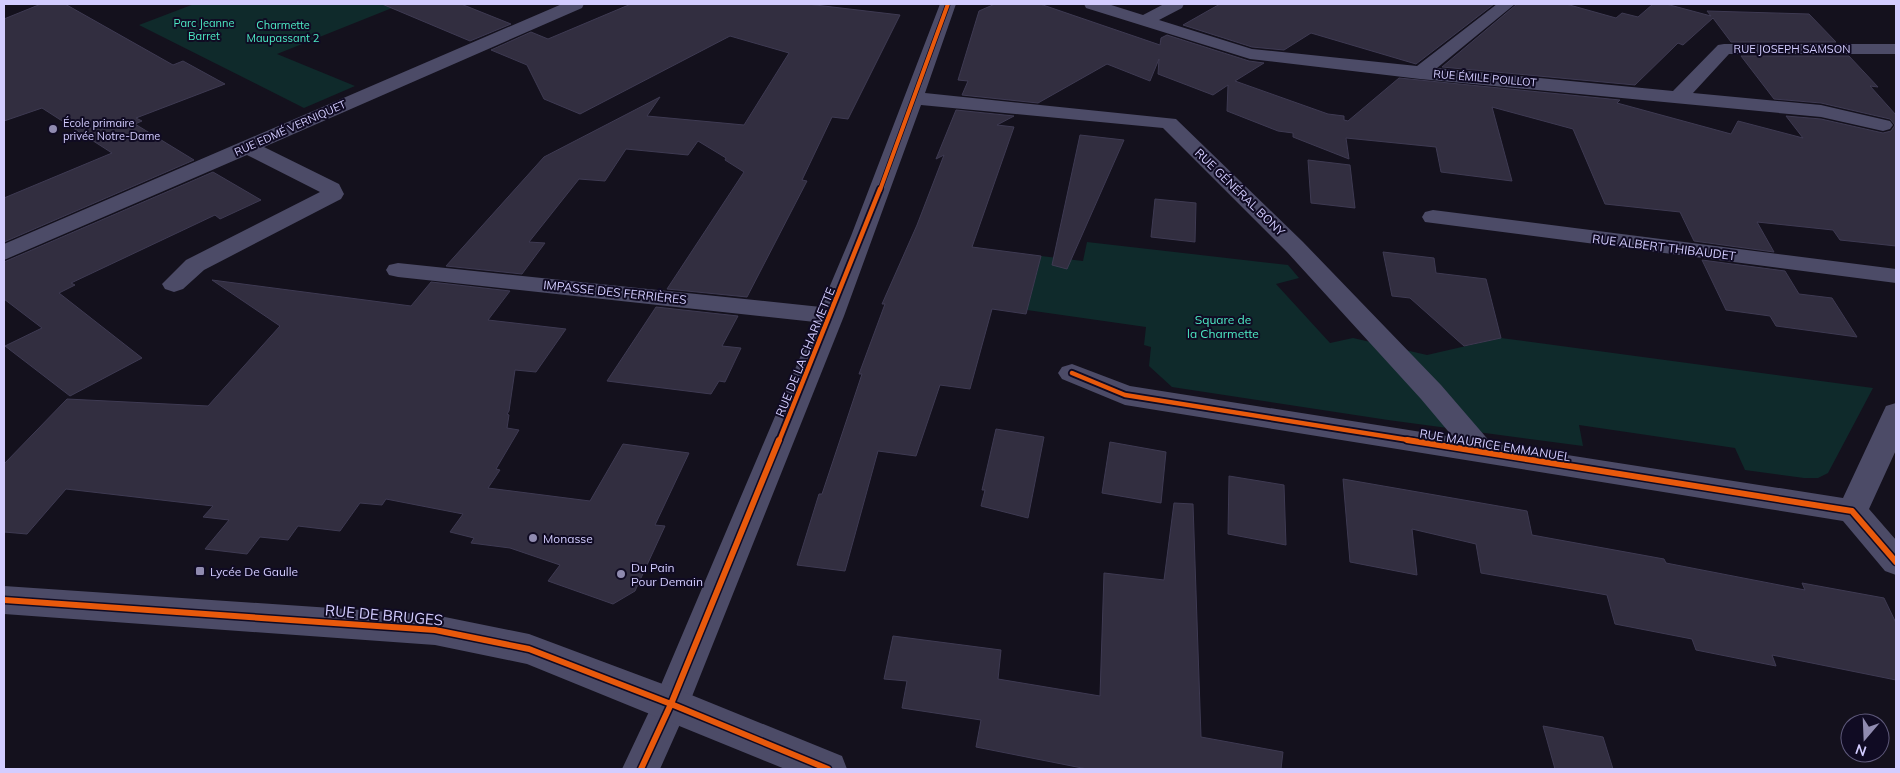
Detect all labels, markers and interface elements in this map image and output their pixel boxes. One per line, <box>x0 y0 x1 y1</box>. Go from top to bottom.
park label: Parc Jeanne Barret <box>174 16 234 43</box>
park label: Charmette Maupassant 2 <box>247 18 320 45</box>
street label: RUE JOSEPH SAMSON <box>1734 42 1850 56</box>
street label: RUE ÉMILE POILLOT <box>1433 67 1538 90</box>
street label: RUE EDMÉ VERNIQUET <box>232 97 348 159</box>
place label: École primaire privée Notre-Dame <box>63 116 160 143</box>
marker: École primaire privée Notre-Dame <box>47 123 59 135</box>
street label: RUE GÉNÉRAL BONY <box>1192 145 1289 239</box>
street label: RUE ALBERT THIBAUDET <box>1591 231 1737 263</box>
street label: IMPASSE DES FERRIÈRES <box>543 277 687 307</box>
street label: RUE DE LA CHARMETTE <box>772 285 838 419</box>
park label: Square de la Charmette <box>1187 312 1259 341</box>
street label: RUE MAURICE EMMANUEL <box>1418 426 1572 464</box>
place label: Monasse <box>543 531 593 546</box>
marker: Monasse <box>527 532 539 544</box>
place label: Du Pain Pour Demain <box>631 560 703 589</box>
place label: Lycée De Gaulle <box>210 564 298 579</box>
marker: Lycée De Gaulle <box>194 565 206 577</box>
marker: Du Pain Pour Demain <box>615 568 627 580</box>
street label: RUE DE BRUGES <box>324 600 444 630</box>
north arrow <box>1840 713 1890 763</box>
text: N <box>1853 740 1869 761</box>

